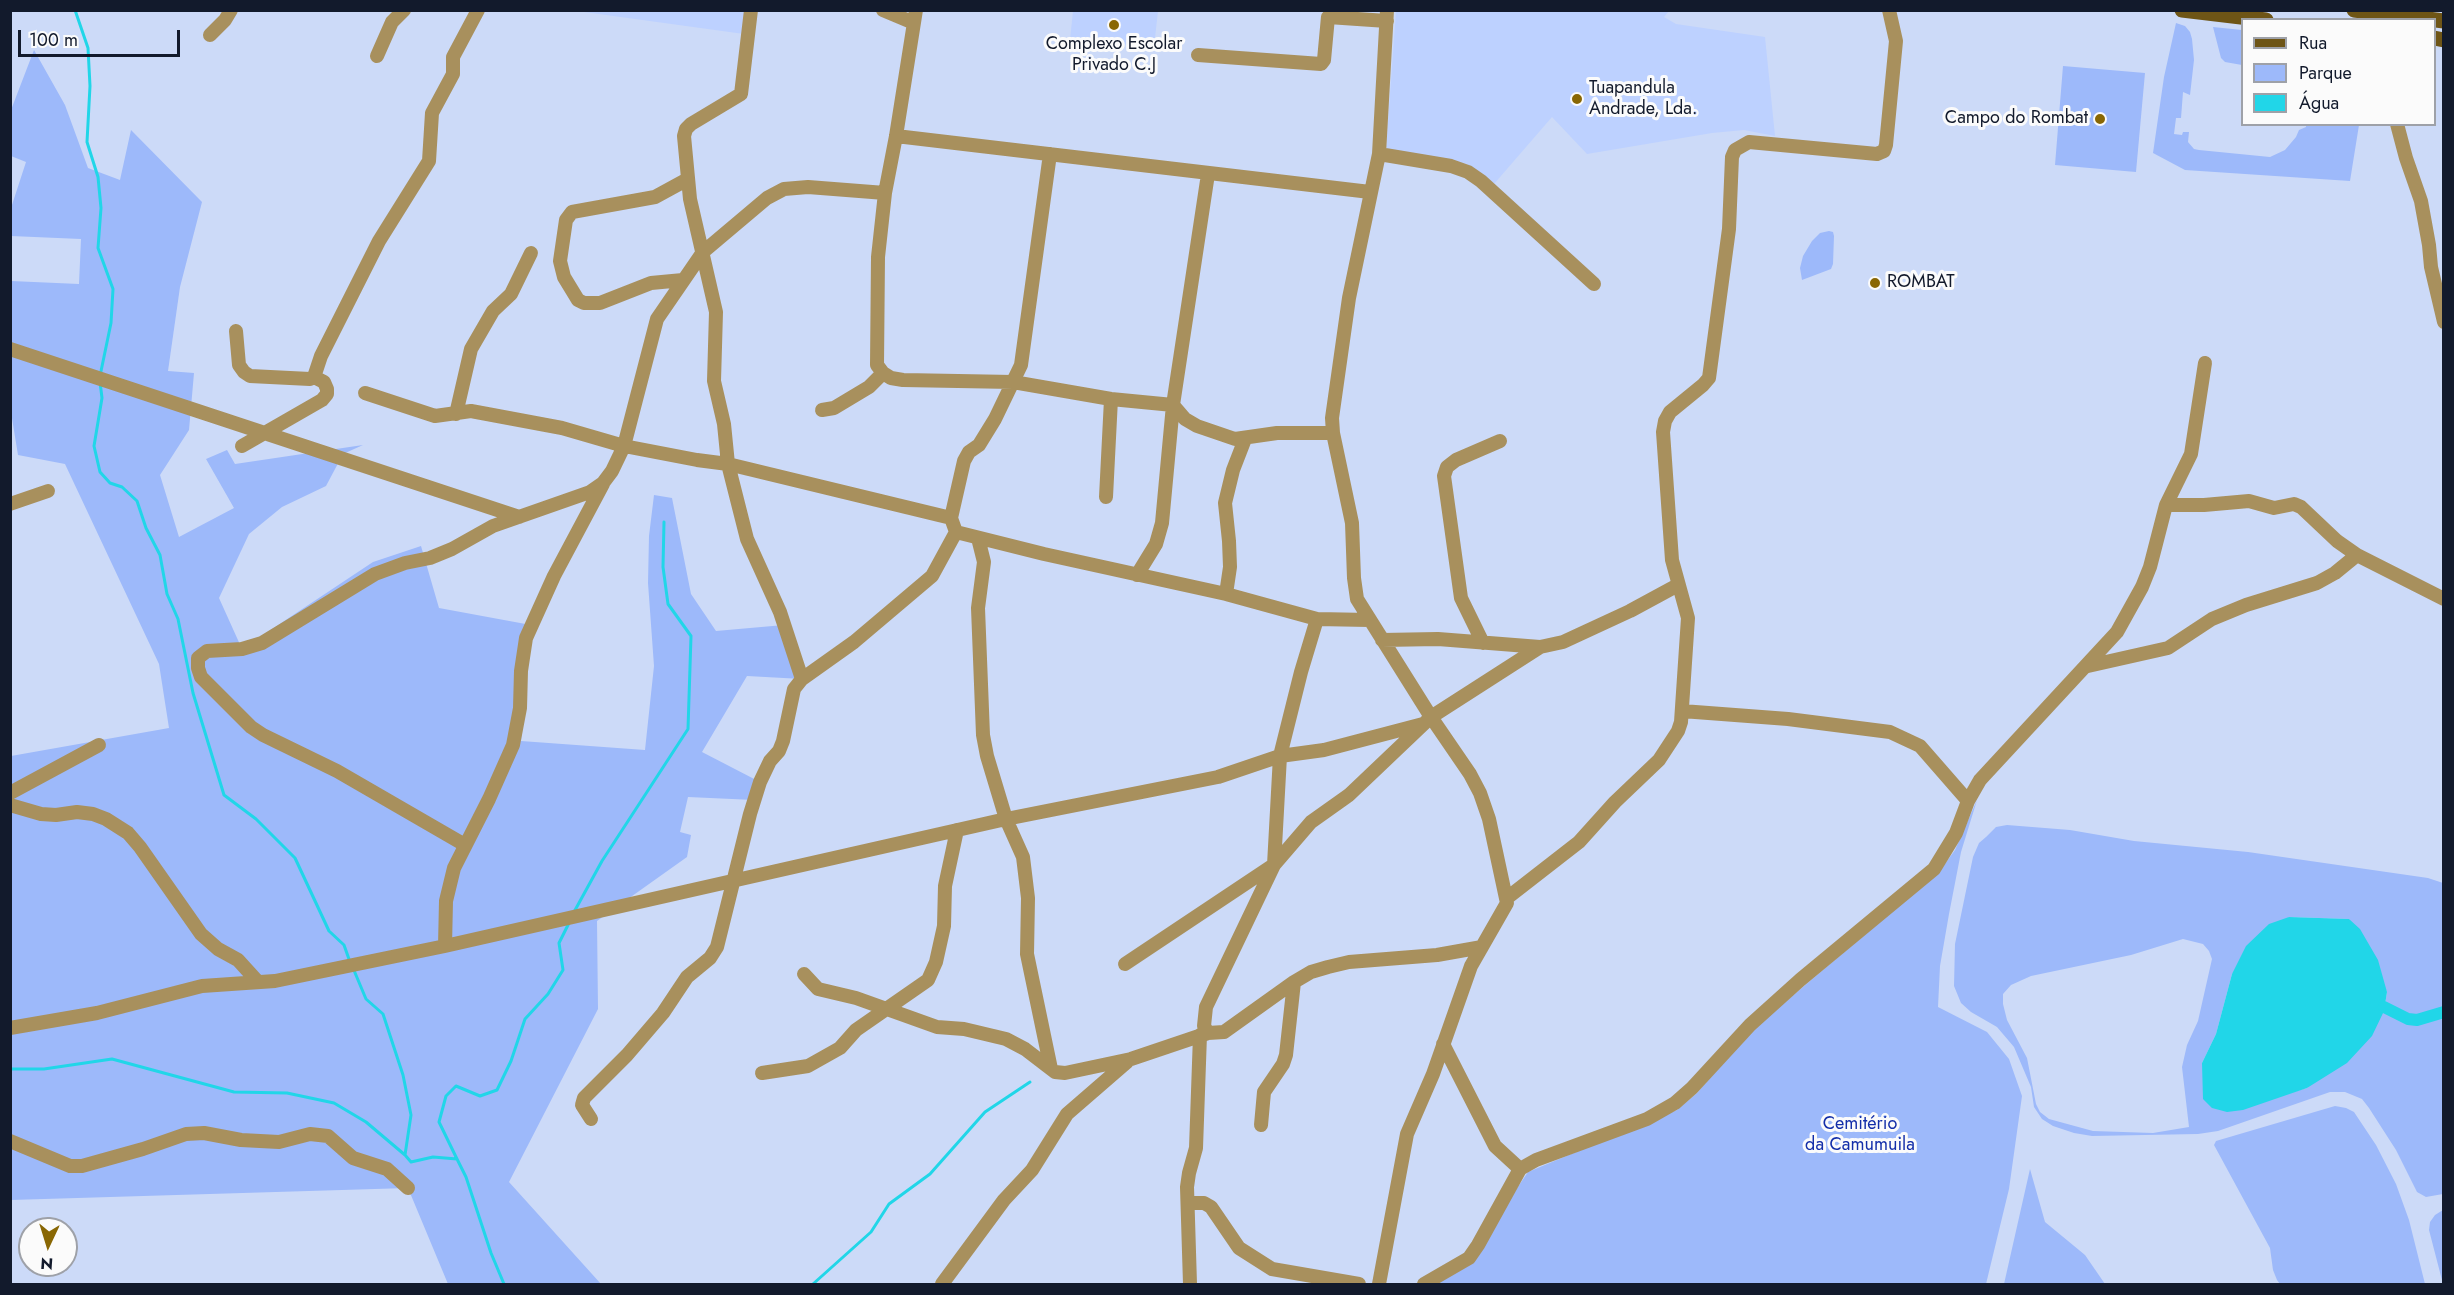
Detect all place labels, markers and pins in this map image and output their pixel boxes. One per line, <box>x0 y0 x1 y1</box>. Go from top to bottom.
marker: Complexo Escolar Privado C.J <box>1107 18 1121 32</box>
place label: Complexo Escolar Privado C.J <box>1046 34 1182 76</box>
place label: Tuapandula Andrade, Lda. <box>1589 78 1697 121</box>
marker: Tuapandula Andrade, Lda. <box>1570 92 1584 106</box>
place label: Campo do Rombat <box>1945 108 2088 130</box>
marker: Campo do Rombat <box>2093 112 2107 126</box>
place label: ROMBAT <box>1887 272 1955 294</box>
marker: ROMBAT <box>1868 276 1882 290</box>

